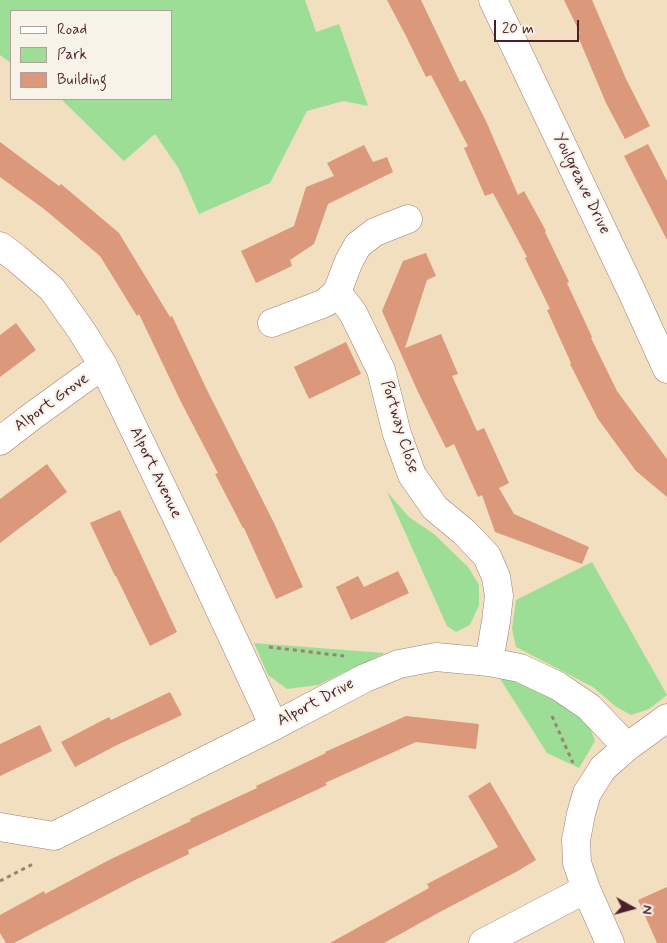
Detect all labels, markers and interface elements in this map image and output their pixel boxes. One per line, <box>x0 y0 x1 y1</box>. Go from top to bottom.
legend <box>10 10 172 100</box>
scale bar <box>497 10 582 42</box>
text: 20 m <box>502 19 534 39</box>
text: Road <box>57 20 87 40</box>
text: Park <box>57 45 87 65</box>
text: Building <box>57 70 107 90</box>
street label: Youlgreave Drive <box>548 130 614 238</box>
street label: Alport Grove <box>11 370 93 436</box>
street label: Portway Close <box>376 378 422 476</box>
street label: Alport Avenue <box>125 424 185 522</box>
street label: Alport Drive <box>274 675 358 731</box>
north arrow <box>607 883 657 933</box>
text: N <box>637 904 656 916</box>

